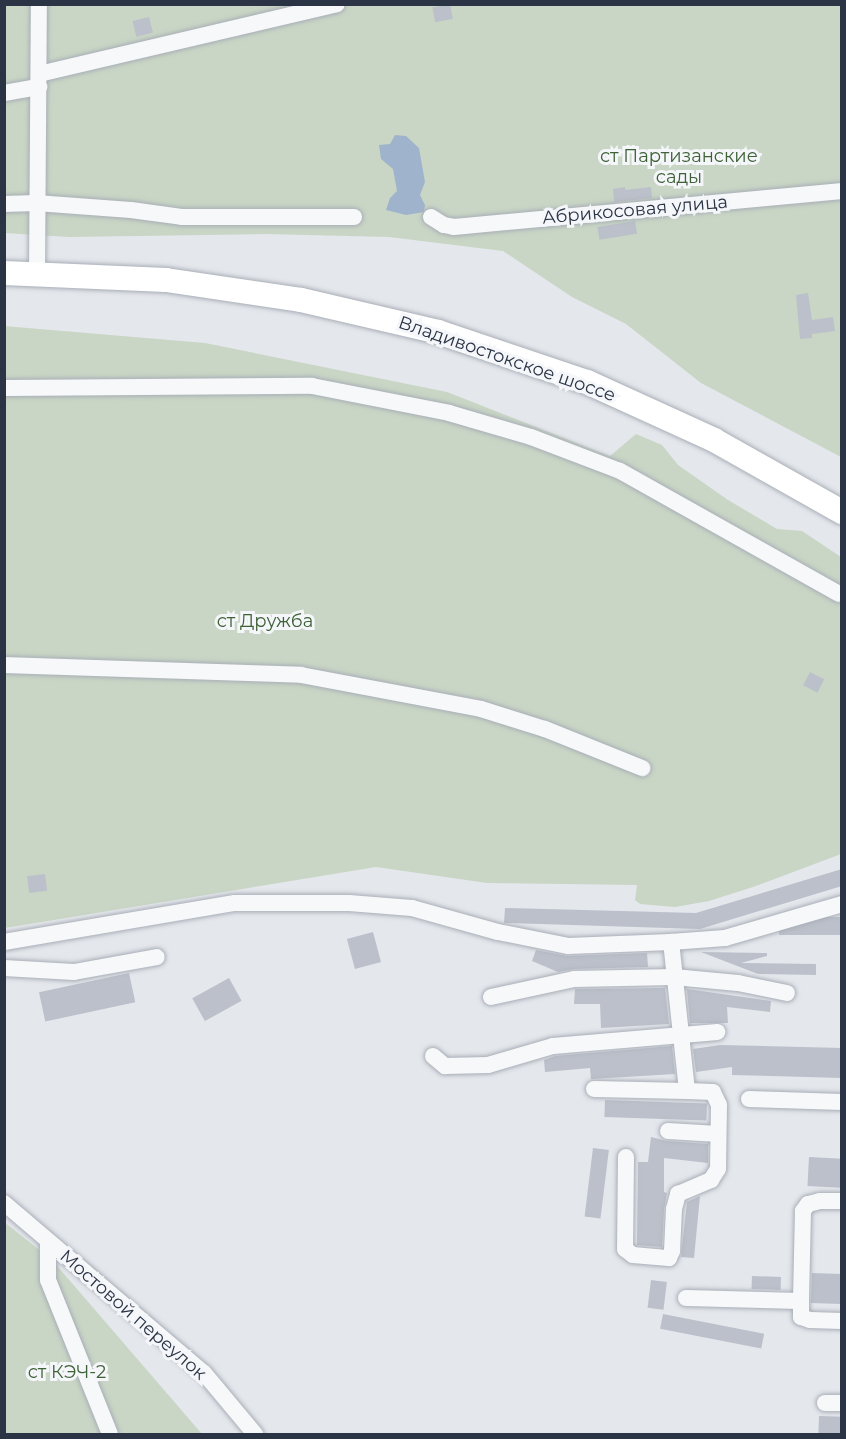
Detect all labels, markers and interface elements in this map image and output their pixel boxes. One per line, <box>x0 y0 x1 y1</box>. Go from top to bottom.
park label: ст Партизанские сады <box>600 146 758 188</box>
street label: Абрикосовая улица <box>541 191 729 229</box>
street label: Владивостокское шоссе <box>396 312 618 406</box>
park label: ст Дружба <box>217 610 313 632</box>
street label: Мостовой переулок <box>55 1245 211 1385</box>
park label: ст КЭЧ-2 <box>28 1361 106 1383</box>

